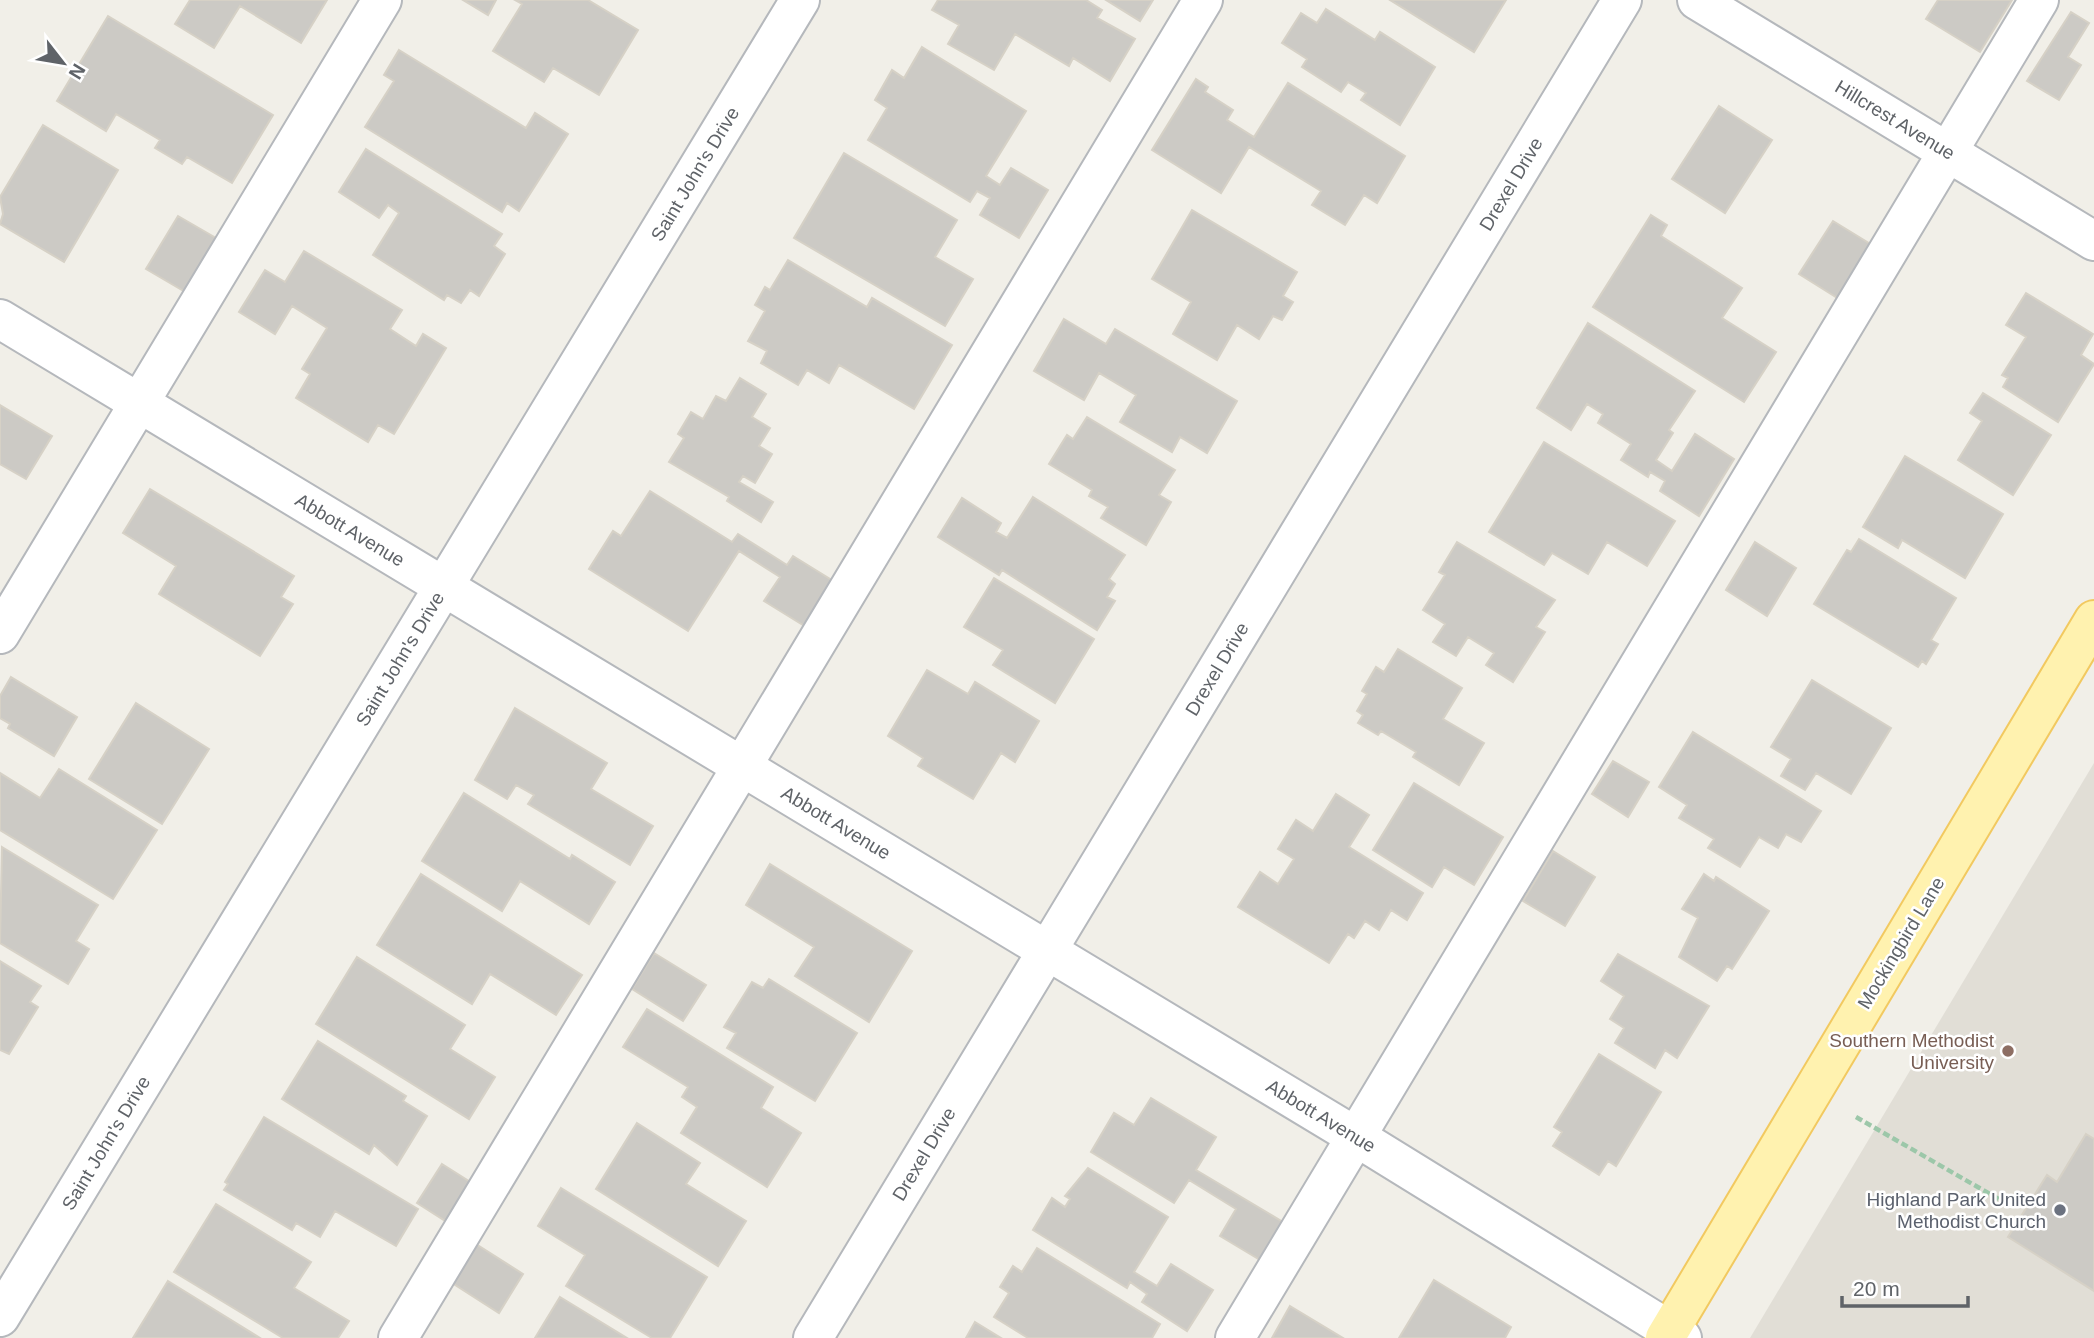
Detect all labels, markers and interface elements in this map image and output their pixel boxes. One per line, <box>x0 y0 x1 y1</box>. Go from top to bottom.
north arrow <box>28 28 98 98</box>
text: N <box>65 60 90 83</box>
street label: Hillcrest Avenue <box>1831 76 1959 164</box>
street label: Saint John's Drive <box>647 103 743 245</box>
street label: Drexel Drive <box>1475 134 1547 234</box>
street label: Abbott Avenue <box>292 489 408 571</box>
street label: Saint John's Drive <box>352 588 448 730</box>
street label: Drexel Drive <box>1181 619 1253 719</box>
street label: Abbott Avenue <box>778 782 894 864</box>
street label: Mockingbird Lane <box>1853 873 1949 1013</box>
place label: Southern Methodist University <box>1829 1030 1995 1073</box>
marker: Southern Methodist University <box>2000 1043 2016 1059</box>
street label: Saint John's Drive <box>58 1072 154 1214</box>
street label: Abbott Avenue <box>1263 1075 1379 1157</box>
street label: Drexel Drive <box>888 1104 960 1204</box>
place label: Highland Park United Methodist Church <box>1866 1189 2046 1232</box>
marker: Highland Park United Methodist Church <box>2052 1202 2068 1218</box>
scale bar <box>1842 1264 1968 1308</box>
text: 20 m <box>1853 1277 1900 1300</box>

